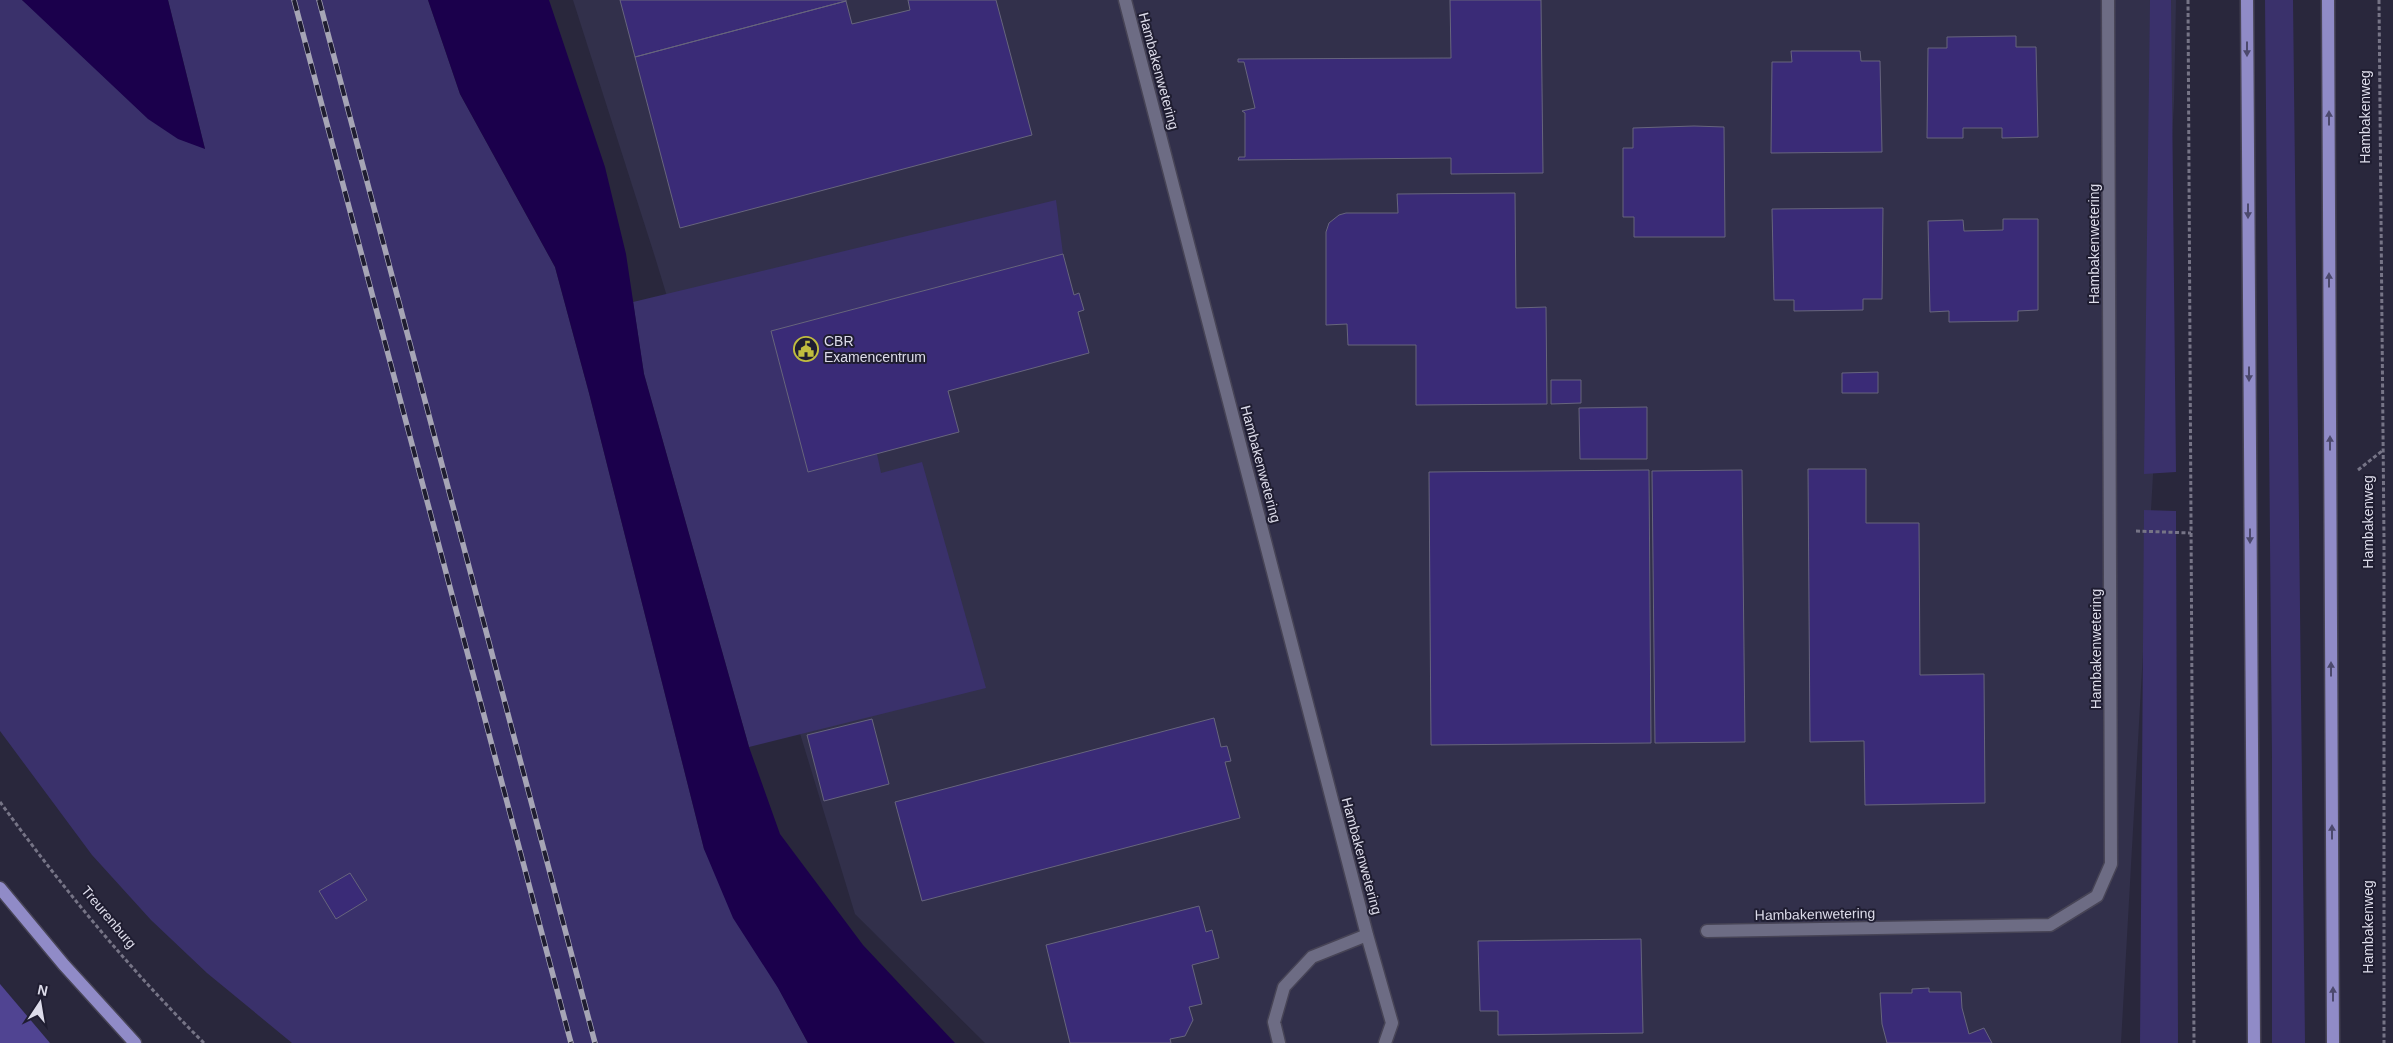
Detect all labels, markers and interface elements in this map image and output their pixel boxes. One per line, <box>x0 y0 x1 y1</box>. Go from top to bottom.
street label: Hambakenwetering <box>1136 11 1182 131</box>
one-way arrow <box>2243 41 2251 57</box>
street label: Hambakenweg <box>2357 70 2373 164</box>
one-way arrow <box>2325 110 2333 126</box>
street label: Hambakenwetering <box>2086 184 2102 304</box>
one-way arrow <box>2244 203 2252 219</box>
one-way arrow <box>2325 272 2333 288</box>
place label: CBR Examencentrum <box>824 333 926 365</box>
public building icon: CBR Examencentrum <box>793 336 819 362</box>
one-way arrow <box>2245 366 2253 382</box>
street label: Hambakenwetering <box>1238 404 1284 524</box>
one-way arrow <box>2326 435 2334 451</box>
street label: Hambakenweg <box>2360 475 2376 569</box>
one-way arrow <box>2246 528 2254 544</box>
street label: Hambakenwetering <box>2088 589 2104 709</box>
one-way arrow <box>2327 661 2335 677</box>
street label: Hambakenwetering <box>1339 796 1385 916</box>
one-way arrow <box>2328 824 2336 840</box>
street label: Hambakenweg <box>2360 880 2376 974</box>
street label: Treurenburg <box>78 883 140 951</box>
street label: Hambakenwetering <box>1755 905 1875 923</box>
north arrow <box>15 978 65 1028</box>
text: N <box>36 981 49 999</box>
one-way arrow <box>2329 986 2337 1002</box>

